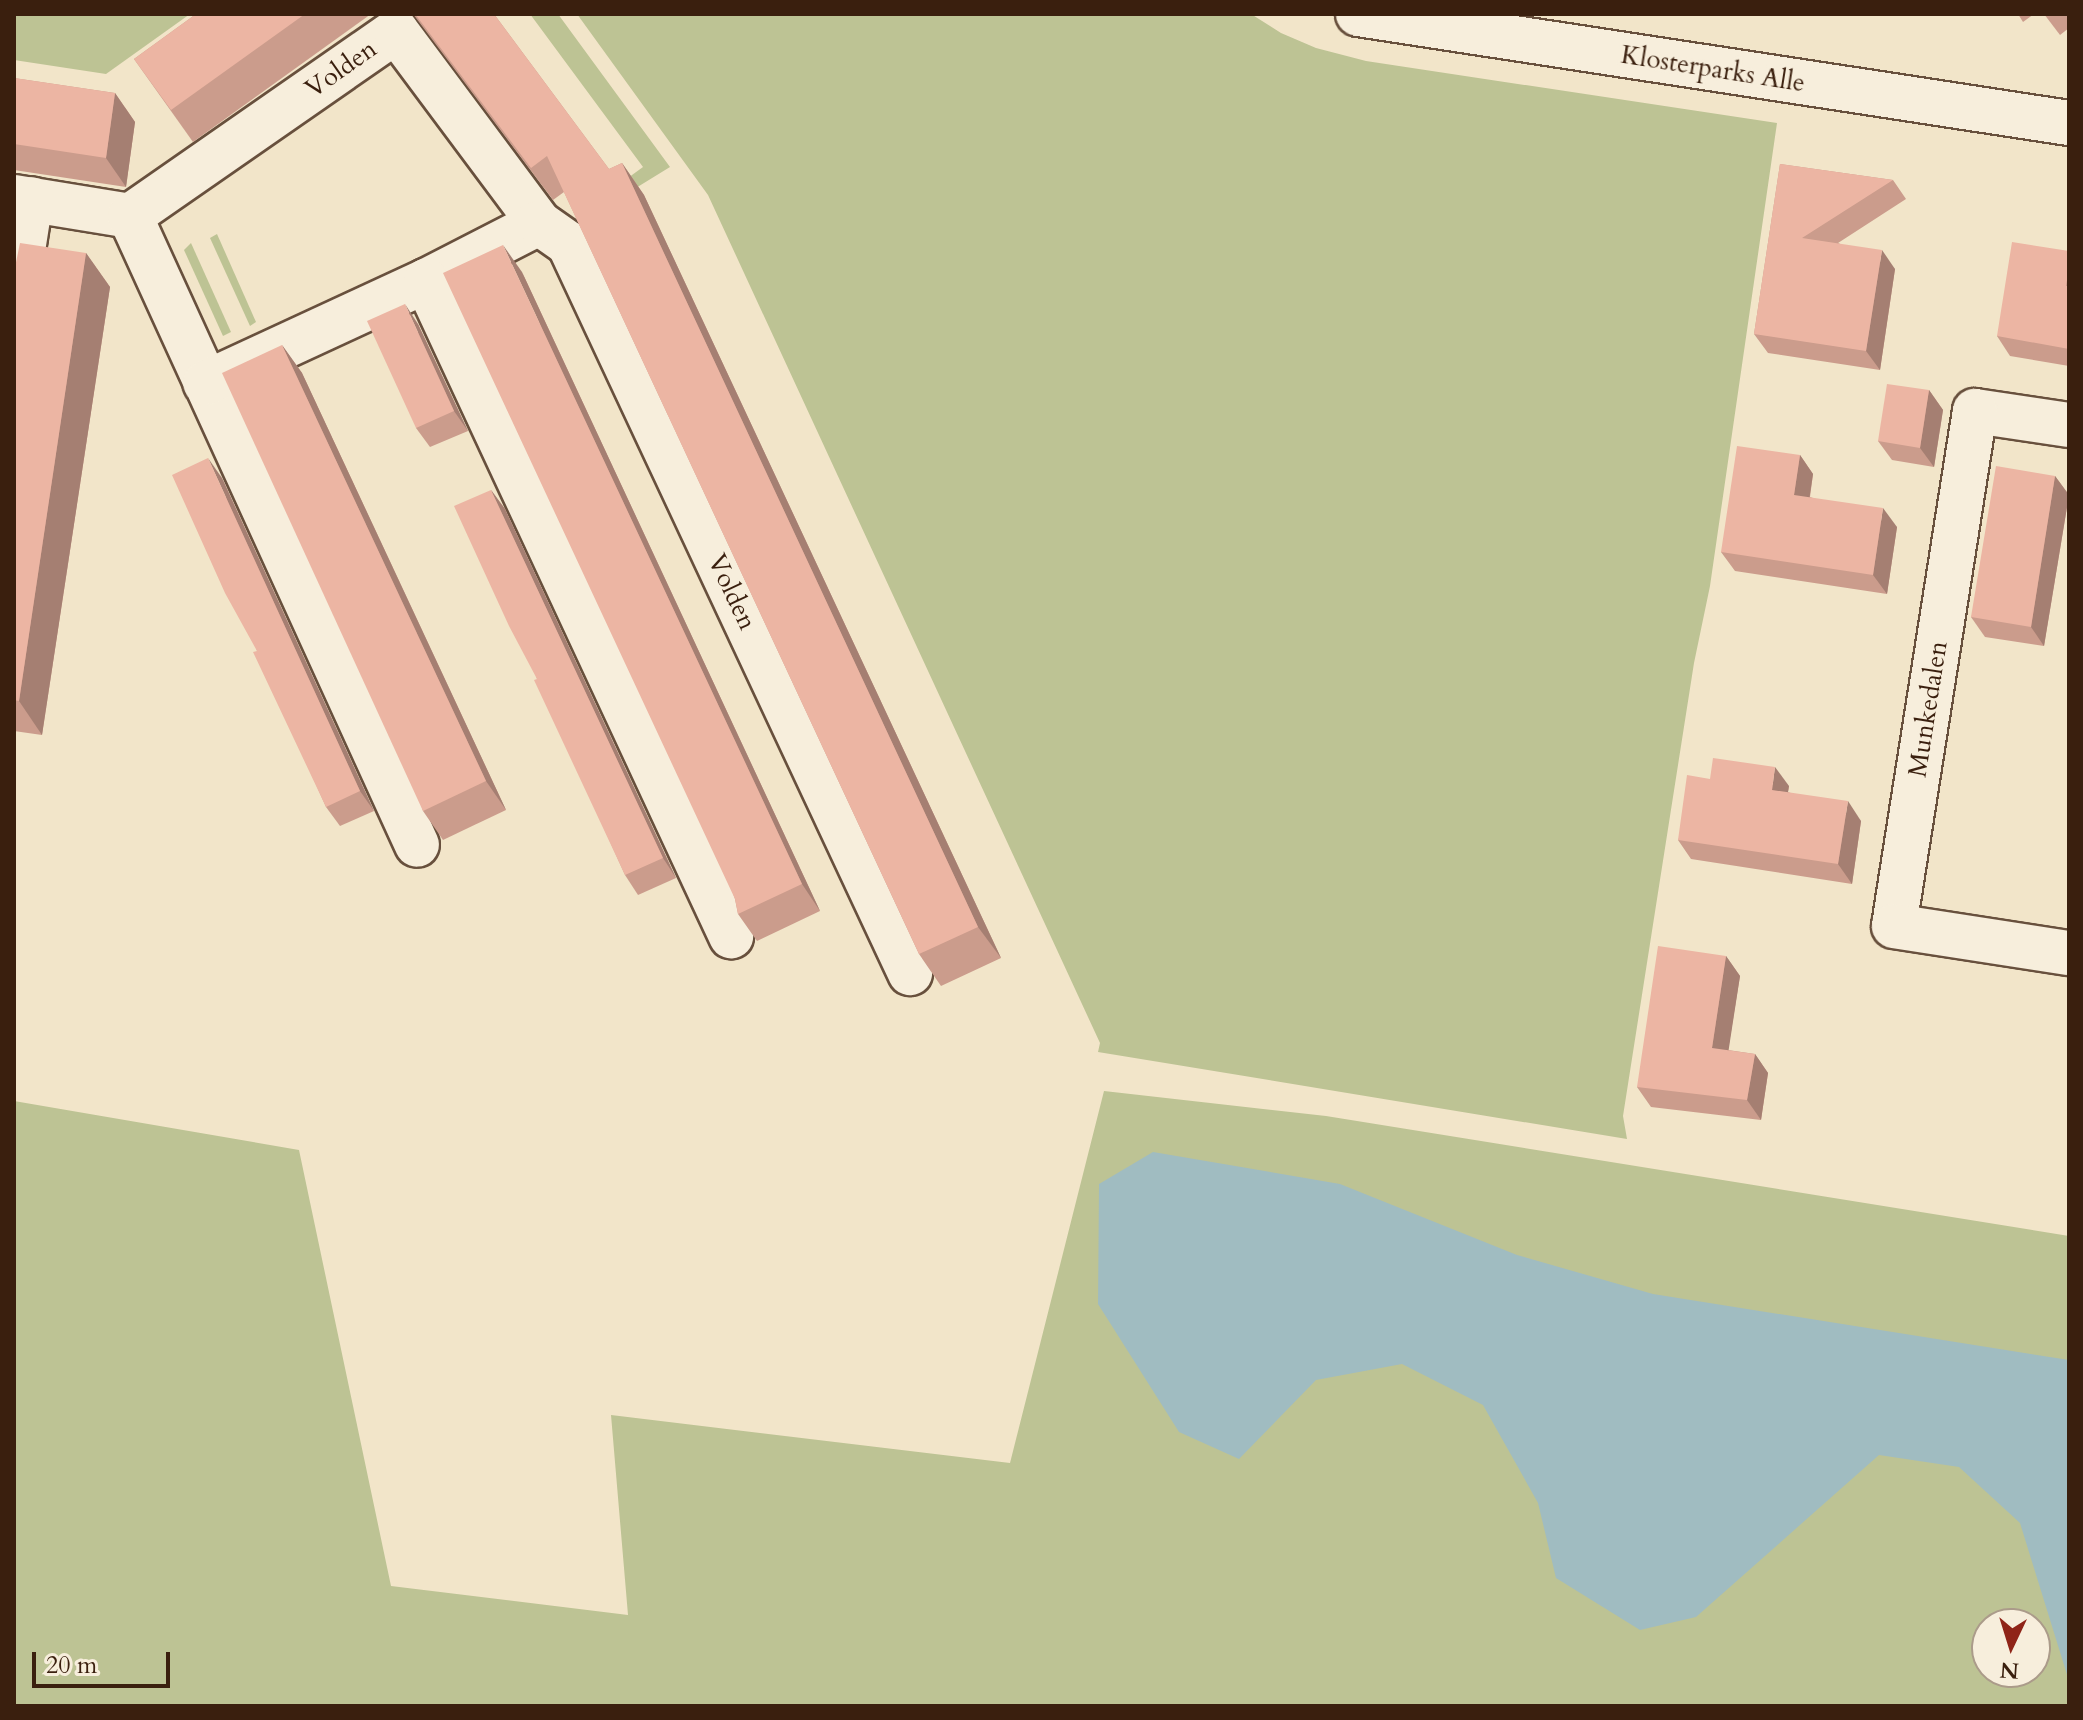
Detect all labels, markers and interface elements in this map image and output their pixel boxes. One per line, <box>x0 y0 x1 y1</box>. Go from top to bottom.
street label: Volden <box>299 33 383 105</box>
street label: Klosterparks Alle <box>1619 39 1807 99</box>
street label: Volden <box>701 549 763 635</box>
street label: Munkedalen <box>1902 639 1954 779</box>
north arrow <box>1971 1608 2051 1688</box>
scale bar <box>36 1636 174 1686</box>
text: 20 m <box>46 1649 97 1682</box>
text: N <box>1999 1654 2020 1686</box>

